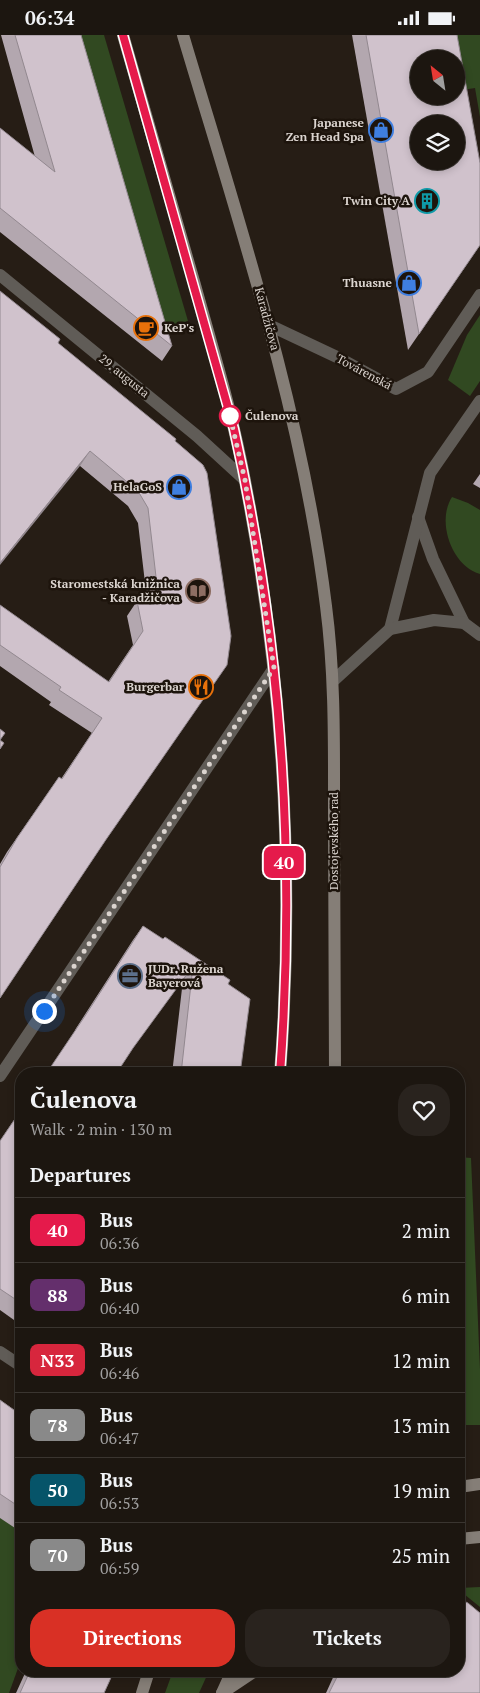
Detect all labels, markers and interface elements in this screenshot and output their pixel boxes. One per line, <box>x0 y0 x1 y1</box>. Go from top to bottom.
text: 06:34 <box>25 5 74 30</box>
north arrow <box>410 50 465 105</box>
map controls <box>410 50 465 170</box>
place label: Japanese Zen Head Spa <box>286 115 365 144</box>
button: layers <box>410 115 465 170</box>
shop icon: Japanese Zen Head Spa <box>368 117 394 143</box>
building icon: Twin City A <box>414 188 440 214</box>
place label: Twin City A <box>343 193 410 208</box>
shop icon: Thuasne <box>396 270 422 296</box>
place label: Thuasne <box>343 275 393 290</box>
street label: Karadžičova <box>252 286 283 352</box>
cafe icon: KeP's <box>133 315 159 341</box>
place label: KeP's <box>164 320 195 335</box>
street label: 29. augusta <box>96 351 153 400</box>
street label: Továrenská <box>334 351 394 392</box>
marker: Čulenova <box>219 405 241 427</box>
place label: Čulenova <box>245 408 299 423</box>
shop icon: HelaGoS <box>166 474 192 500</box>
place label: HelaGoS <box>113 479 162 494</box>
place label: Staromestská knižnica - Karadžičova <box>50 576 180 605</box>
library icon: Staromestská knižnica - Karadžičova <box>185 578 211 604</box>
restaurant icon: Burgerbar <box>188 674 214 700</box>
place label: Burgerbar <box>126 679 185 694</box>
street label: Dostojevského rad <box>326 792 341 890</box>
line badge: 40 <box>262 846 306 878</box>
text: 40 <box>274 850 294 874</box>
place label: JUDr. Ružena Bayerová <box>148 961 224 990</box>
office icon: JUDr. Ružena Bayerová <box>117 963 143 989</box>
your location <box>32 999 57 1024</box>
text: Čulenova <box>30 1083 137 1115</box>
button: heart <box>398 1084 450 1136</box>
text: Walk · 2 min · 130 m <box>30 1118 172 1140</box>
text: Departures <box>30 1162 131 1187</box>
text: Bus <box>100 1207 133 1232</box>
text: 40 <box>47 1218 68 1242</box>
text: 2 min <box>402 1218 450 1243</box>
text: 06:36 <box>100 1232 139 1254</box>
text: Bus <box>100 1272 133 1297</box>
text: 88 <box>47 1283 68 1307</box>
text: 6 min <box>402 1283 450 1308</box>
text: 06:40 <box>100 1297 139 1319</box>
text: Bus <box>100 1337 133 1362</box>
text: N33 <box>41 1348 74 1372</box>
text: 12 min <box>392 1348 450 1373</box>
text: 06:46 <box>100 1362 139 1384</box>
text: Bus <box>100 1402 133 1427</box>
text: 78 <box>47 1413 68 1437</box>
text: 13 min <box>392 1413 450 1438</box>
text: 06:47 <box>100 1427 139 1449</box>
text: Bus <box>100 1467 133 1492</box>
text: 50 <box>47 1478 68 1502</box>
text: 19 min <box>392 1478 450 1503</box>
text: 06:53 <box>100 1492 139 1514</box>
text: Bus <box>100 1532 133 1557</box>
text: 70 <box>47 1543 68 1567</box>
text: 25 min <box>392 1543 450 1568</box>
text: 06:59 <box>100 1557 139 1579</box>
button: Directions <box>30 1609 235 1667</box>
button: Tickets <box>245 1609 450 1667</box>

